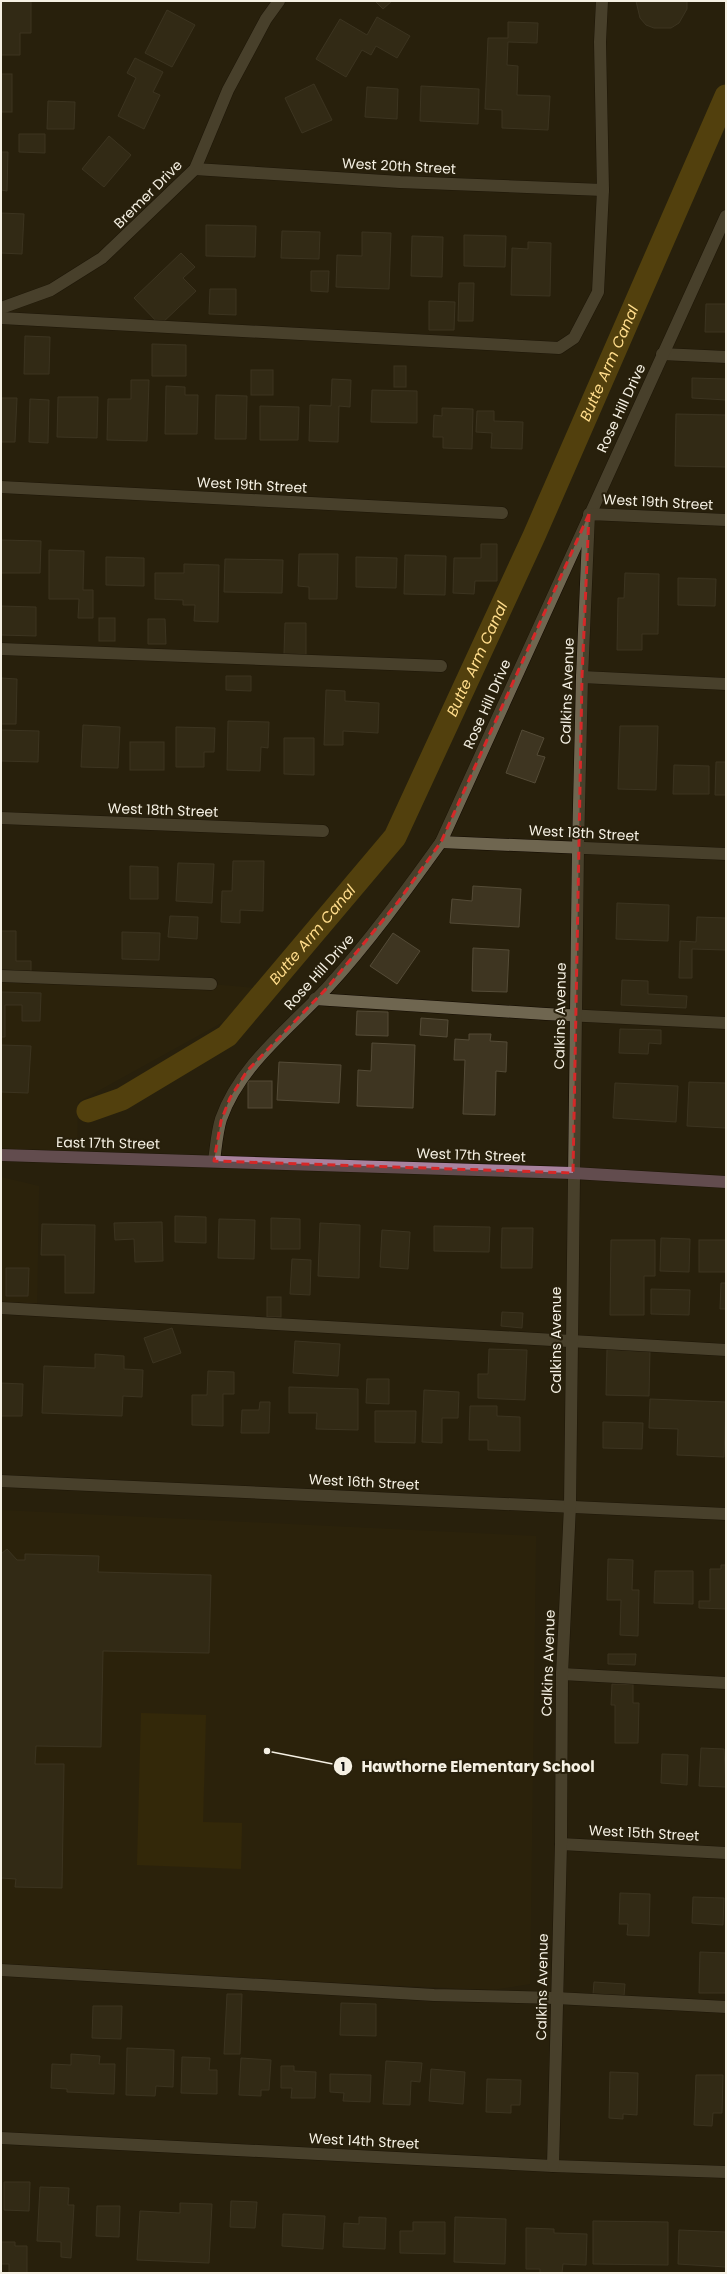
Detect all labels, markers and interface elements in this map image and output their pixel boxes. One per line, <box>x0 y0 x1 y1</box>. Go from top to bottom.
street label: West 20th Street <box>341 153 457 179</box>
street label: Bremer Drive <box>109 155 187 233</box>
water label: Butte Arm Canal <box>574 302 644 424</box>
street label: Rose Hill Drive <box>592 360 650 456</box>
street label: West 19th Street <box>196 472 308 498</box>
street label: West 19th Street <box>602 489 714 515</box>
water label: Butte Arm Canal <box>441 598 512 720</box>
street label: Calkins Avenue <box>555 637 579 745</box>
street label: Rose Hill Drive <box>458 656 516 752</box>
street label: West 18th Street <box>107 798 219 822</box>
street label: West 18th Street <box>528 820 640 846</box>
water label: Butte Arm Canal <box>264 880 360 989</box>
street label: Rose Hill Drive <box>279 929 359 1014</box>
street label: Calkins Avenue <box>549 962 571 1070</box>
street label: East 17th Street <box>56 1132 160 1154</box>
street label: West 17th Street <box>416 1143 526 1167</box>
street label: Calkins Avenue <box>546 1286 566 1393</box>
street label: West 16th Street <box>308 1469 420 1495</box>
street label: Calkins Avenue <box>536 1609 560 1717</box>
callout: Hawthorne Elementary School <box>333 1753 603 1780</box>
text: Hawthorne Elementary School <box>361 1756 595 1777</box>
text: 1 <box>341 1758 345 1775</box>
street label: West 15th Street <box>588 1820 700 1846</box>
street label: Calkins Avenue <box>531 1933 553 2041</box>
street label: West 14th Street <box>308 2128 420 2154</box>

